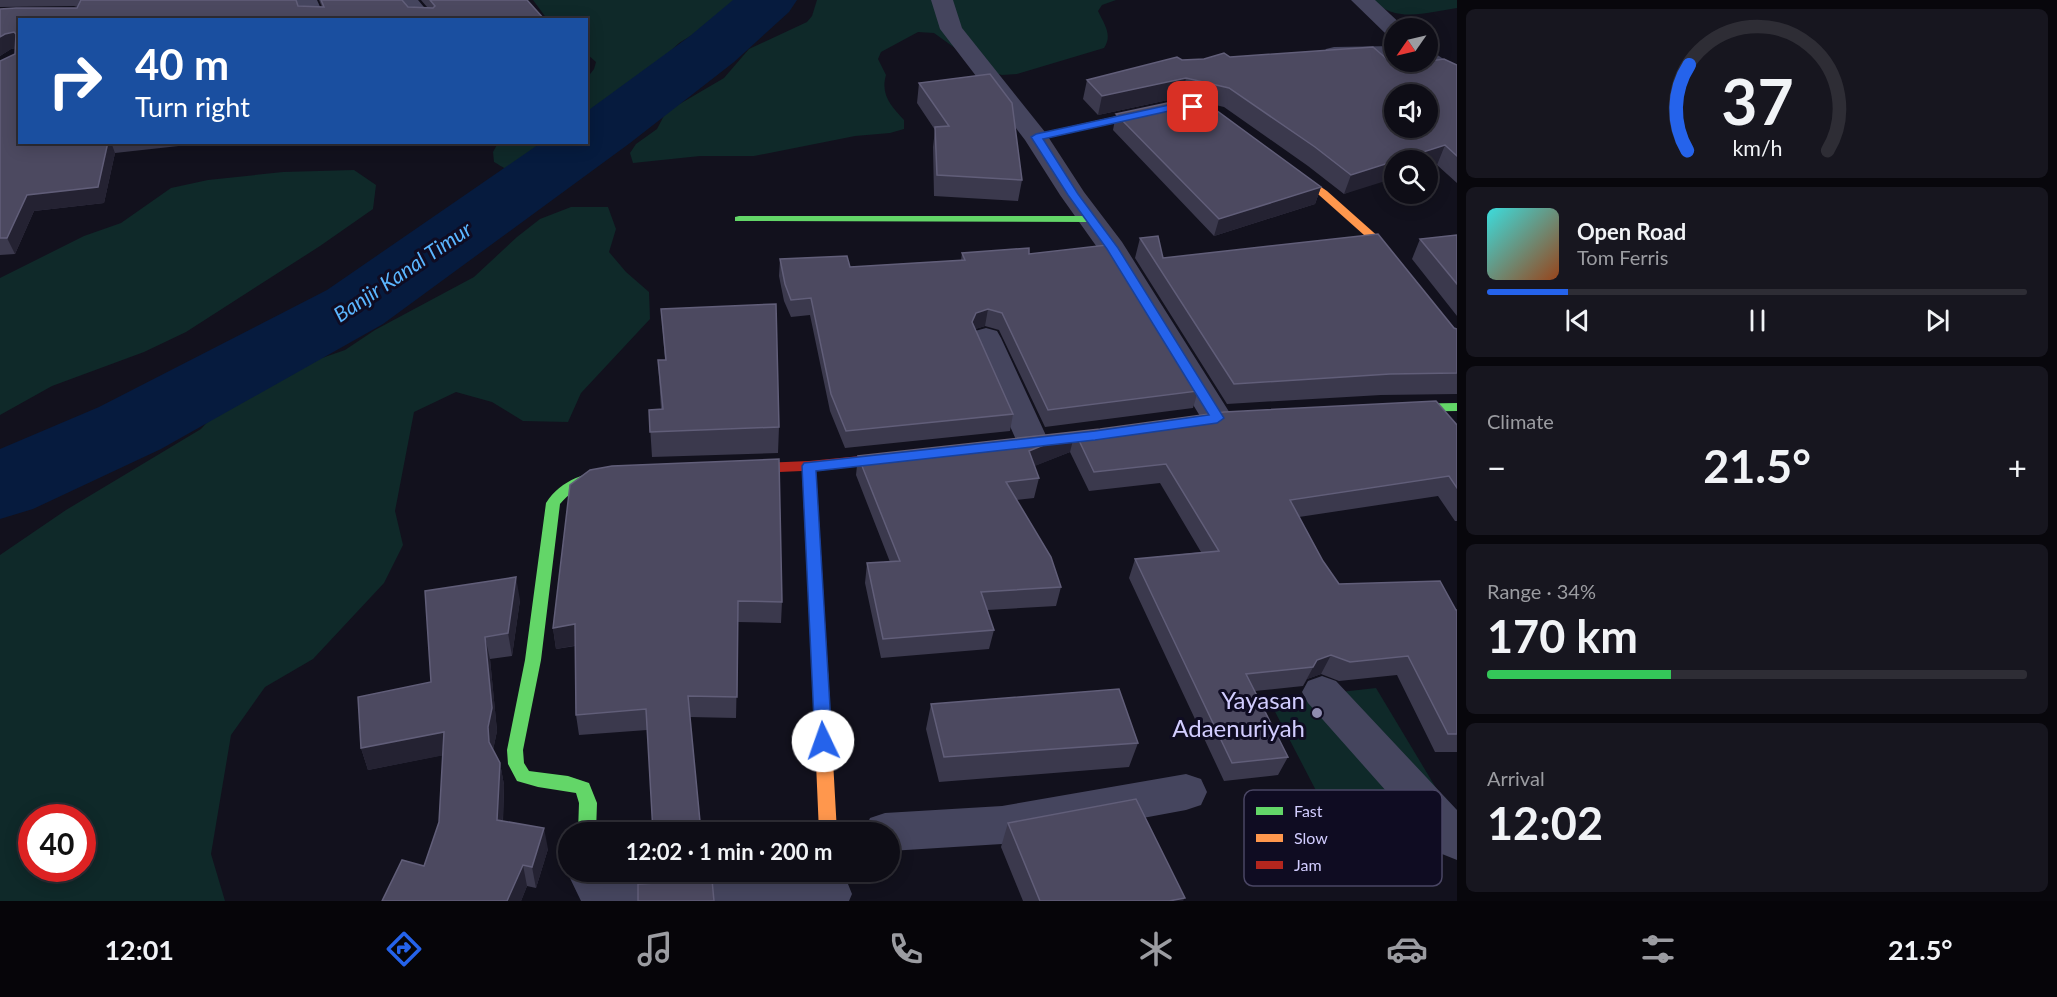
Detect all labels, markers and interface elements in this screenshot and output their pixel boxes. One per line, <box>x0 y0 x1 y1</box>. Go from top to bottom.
north arrow <box>1384 18 1438 72</box>
map controls <box>1384 18 1438 204</box>
text: 40 m <box>135 39 229 89</box>
icon: right <box>36 42 114 120</box>
text: 37 <box>1721 63 1793 138</box>
pin <box>1167 81 1218 132</box>
button: sound <box>1384 84 1438 138</box>
text: Turn right <box>135 90 250 123</box>
icon: arrive <box>1176 90 1209 123</box>
text: km/h <box>1732 135 1782 161</box>
button: search <box>1384 150 1438 204</box>
water label: Banjir Kanal Timur <box>328 215 476 326</box>
text: Open Road <box>1577 218 1686 245</box>
text: Tom Ferris <box>1577 245 1668 269</box>
icon: previous <box>1561 304 1594 337</box>
icon: pause <box>1741 304 1774 337</box>
icon: next <box>1921 304 1954 337</box>
text: Climate <box>1487 409 1554 433</box>
text: 21.5° <box>1703 439 1811 493</box>
text: − <box>1487 447 1506 487</box>
text: + <box>2008 447 2027 487</box>
text: Range · 34% <box>1487 579 1596 603</box>
text: 170 km <box>1487 609 1638 663</box>
place label: Yayasan Adaenuriyah <box>1172 685 1305 742</box>
marker: Yayasan Adaenuriyah <box>1310 706 1324 720</box>
position arrow <box>791 709 855 773</box>
text: Arrival <box>1487 766 1545 790</box>
legend <box>1244 790 1442 886</box>
text: 12:02 <box>1487 796 1603 850</box>
text: Fast <box>1294 801 1323 820</box>
speed limit sign: 40 <box>18 804 96 882</box>
text: Slow <box>1294 828 1328 847</box>
text: 12:02 · 1 min · 200 m <box>626 838 832 865</box>
text: Jam <box>1294 855 1322 874</box>
icon: directions <box>383 928 425 970</box>
icon: music <box>634 928 676 970</box>
icon: phone <box>885 928 927 970</box>
icon: climate <box>1135 928 1177 970</box>
icon: car <box>1386 928 1428 970</box>
icon: filters <box>1637 928 1679 970</box>
text: 12:01 <box>104 933 174 966</box>
text: 21.5° <box>1888 933 1953 966</box>

